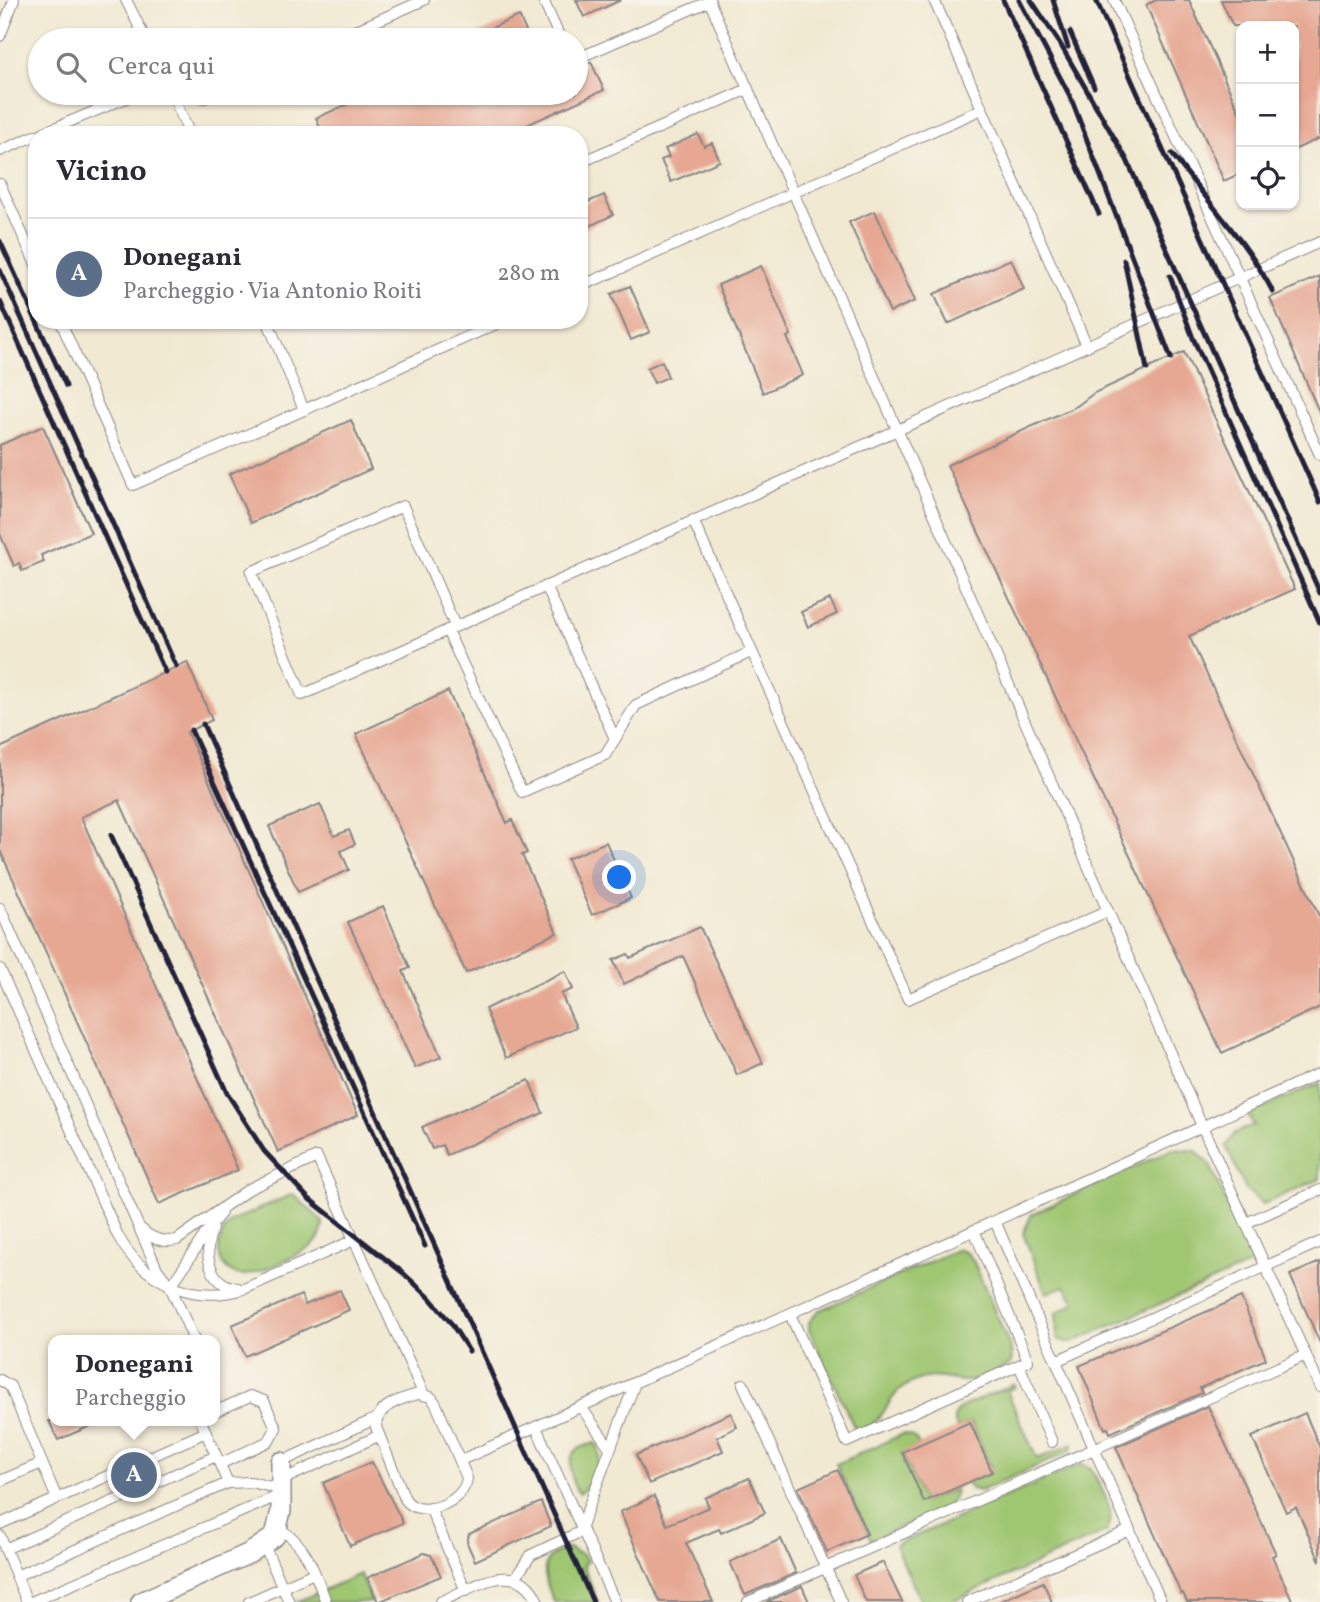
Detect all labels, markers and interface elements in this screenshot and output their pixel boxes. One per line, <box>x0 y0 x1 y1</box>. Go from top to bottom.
map controls <box>1236 21 1299 210</box>
button: + <box>1236 21 1299 84</box>
search box <box>28 28 588 105</box>
icon: search <box>52 48 90 86</box>
text: Cerca qui <box>108 49 215 85</box>
button: − <box>1236 84 1299 147</box>
button: locate <box>1236 147 1299 210</box>
text: Vicino <box>56 151 147 193</box>
text: Donegani <box>123 240 242 276</box>
text: A <box>71 258 87 290</box>
text: 280 m <box>497 258 560 290</box>
text: Parcheggio · Via Antonio Roiti <box>123 276 422 308</box>
your location <box>602 860 636 894</box>
popup <box>48 1335 220 1426</box>
text: Donegani <box>75 1347 193 1383</box>
text: Parcheggio <box>75 1383 186 1415</box>
pin: A <box>111 1449 157 1501</box>

